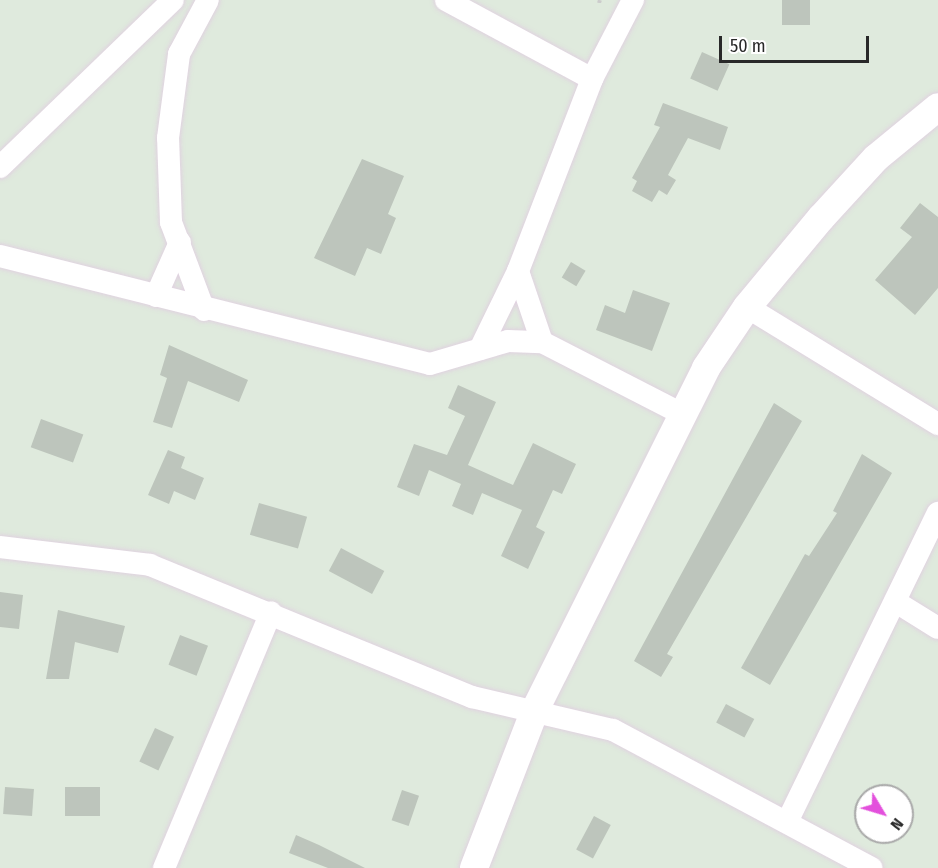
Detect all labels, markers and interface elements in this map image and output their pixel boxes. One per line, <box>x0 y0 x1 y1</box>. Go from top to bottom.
scale bar <box>722 24 872 62</box>
text: 50 m <box>730 35 766 57</box>
north arrow <box>854 784 914 844</box>
text: N <box>887 815 907 834</box>

